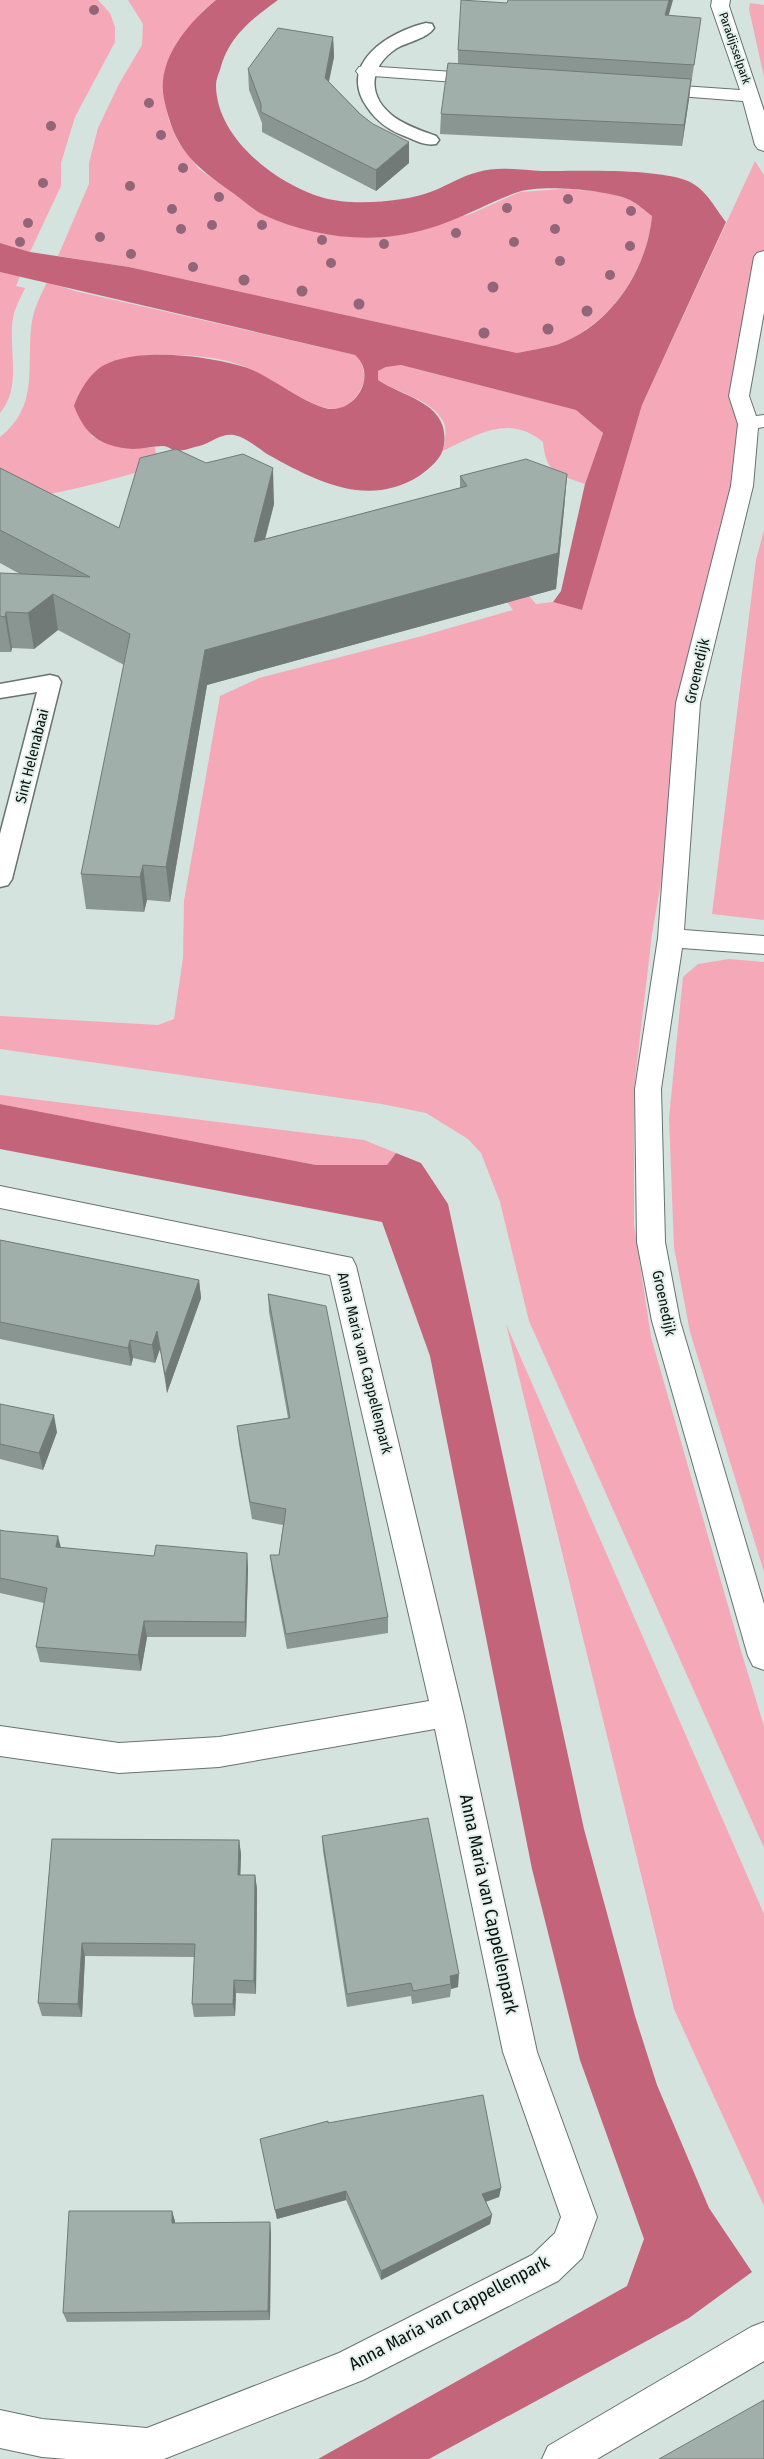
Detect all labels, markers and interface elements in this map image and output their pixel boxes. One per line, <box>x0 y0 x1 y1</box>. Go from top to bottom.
street label: Paradijsselpark <box>716 10 754 86</box>
street label: Groenedijk <box>681 637 713 705</box>
street label: Sint Helenabaai <box>12 707 52 805</box>
street label: Groenedijk <box>648 1269 680 1337</box>
street label: Anna Maria van Cappellenpark <box>334 1270 396 1456</box>
street label: Anna Maria van Cappellenpark <box>455 1792 523 2016</box>
street label: Anna Maria van Cappellenpark <box>345 2250 554 2375</box>

